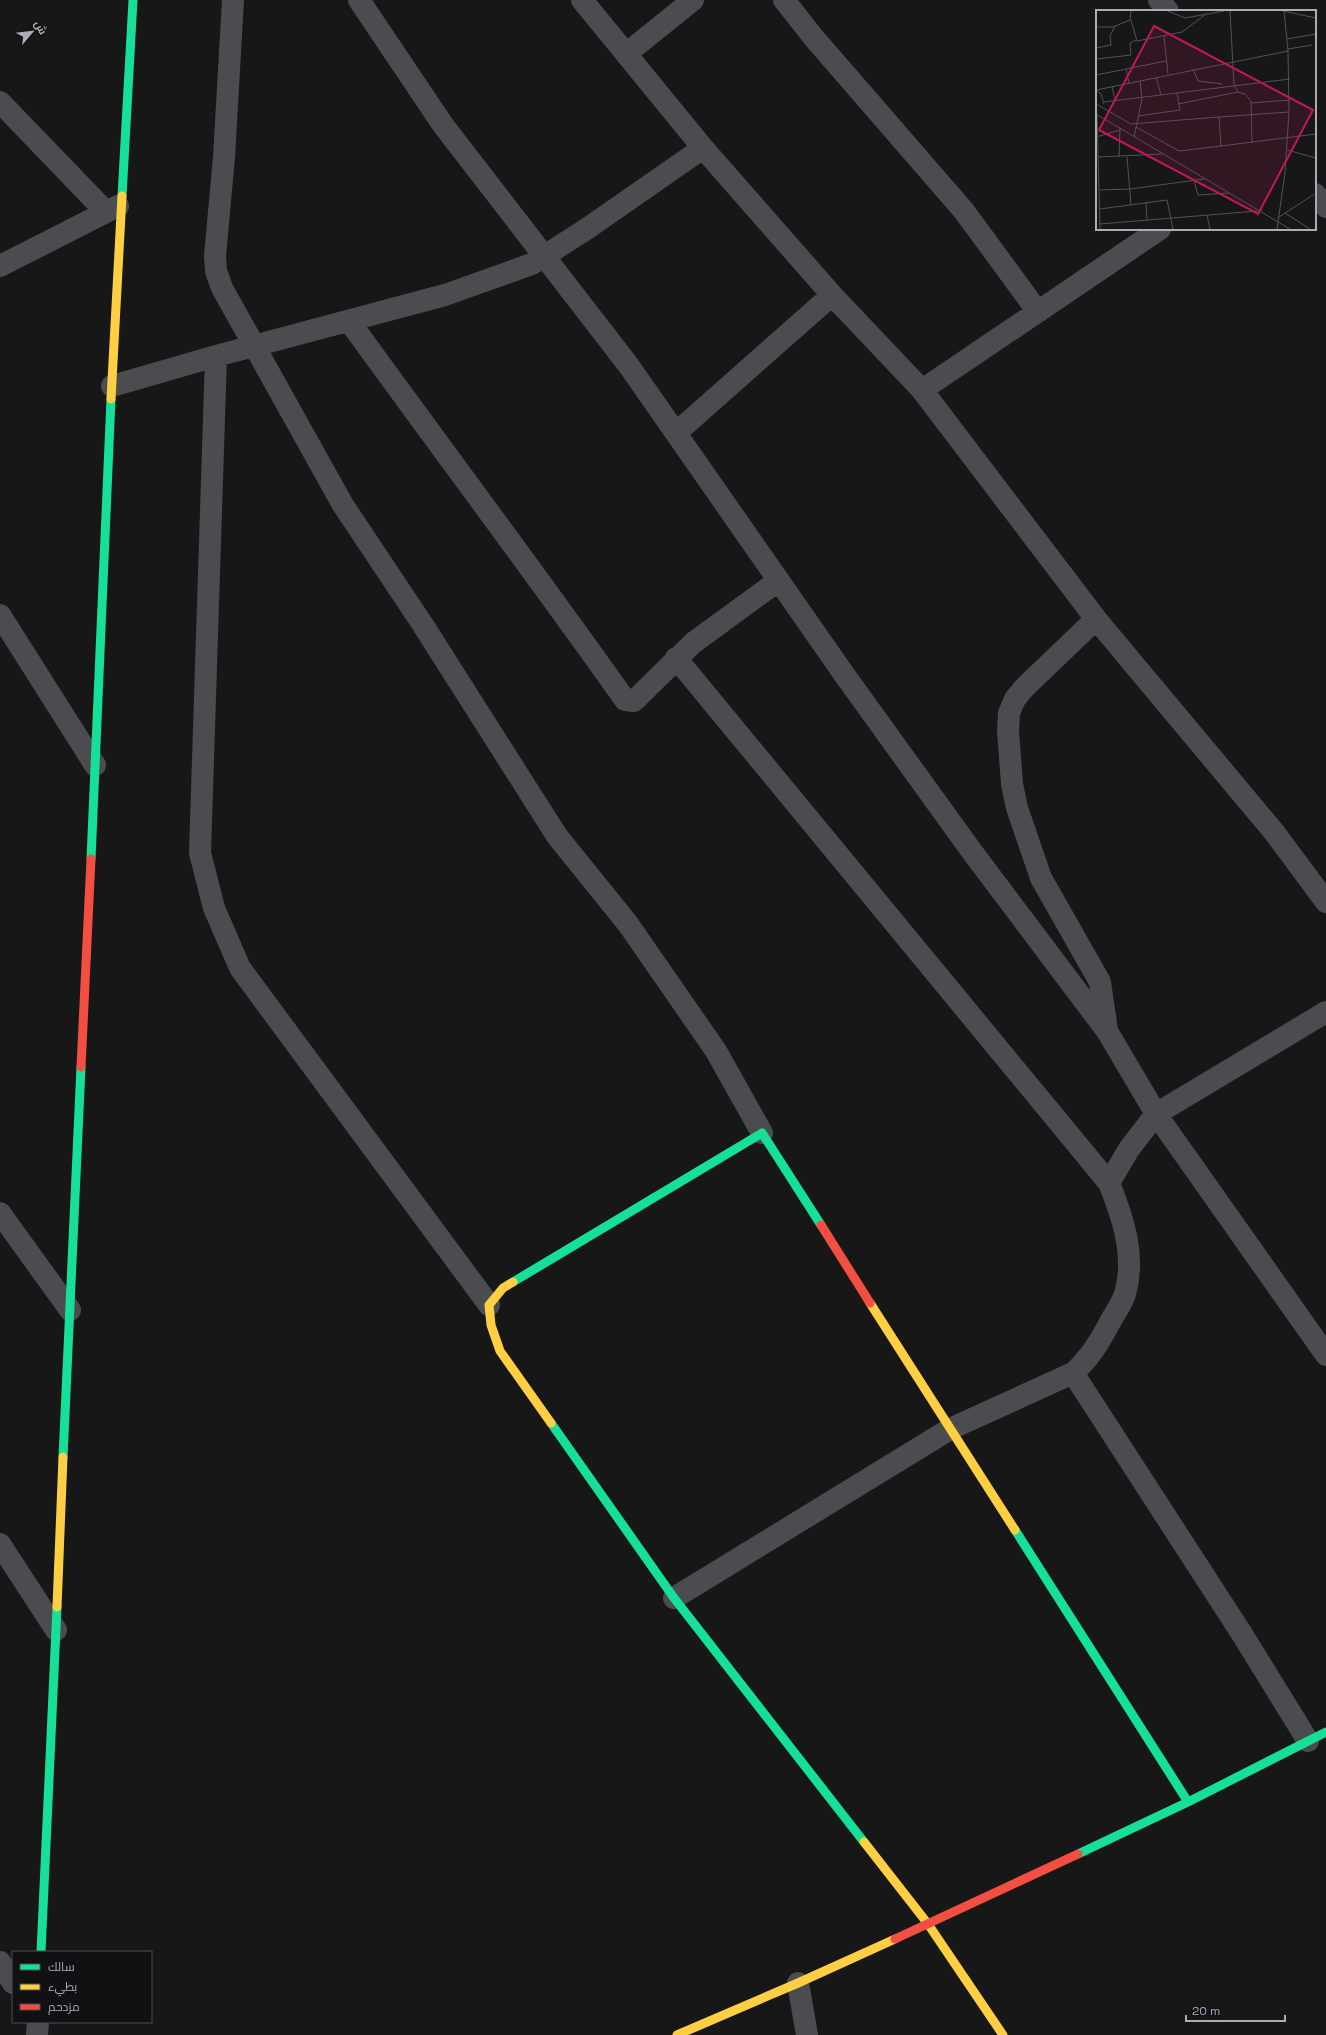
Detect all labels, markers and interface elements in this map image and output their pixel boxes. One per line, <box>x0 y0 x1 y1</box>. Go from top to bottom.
inset map <box>1096 10 1316 230</box>
north arrow <box>12 12 52 52</box>
text: ش <box>31 18 50 37</box>
legend <box>12 1951 152 2023</box>
text: سالك <box>48 1959 75 1975</box>
text: بطيء <box>48 1979 77 1997</box>
scale bar <box>1186 1997 1285 2023</box>
text: مزدحم <box>48 1999 80 2015</box>
text: 20 m <box>1192 2003 1220 2019</box>

